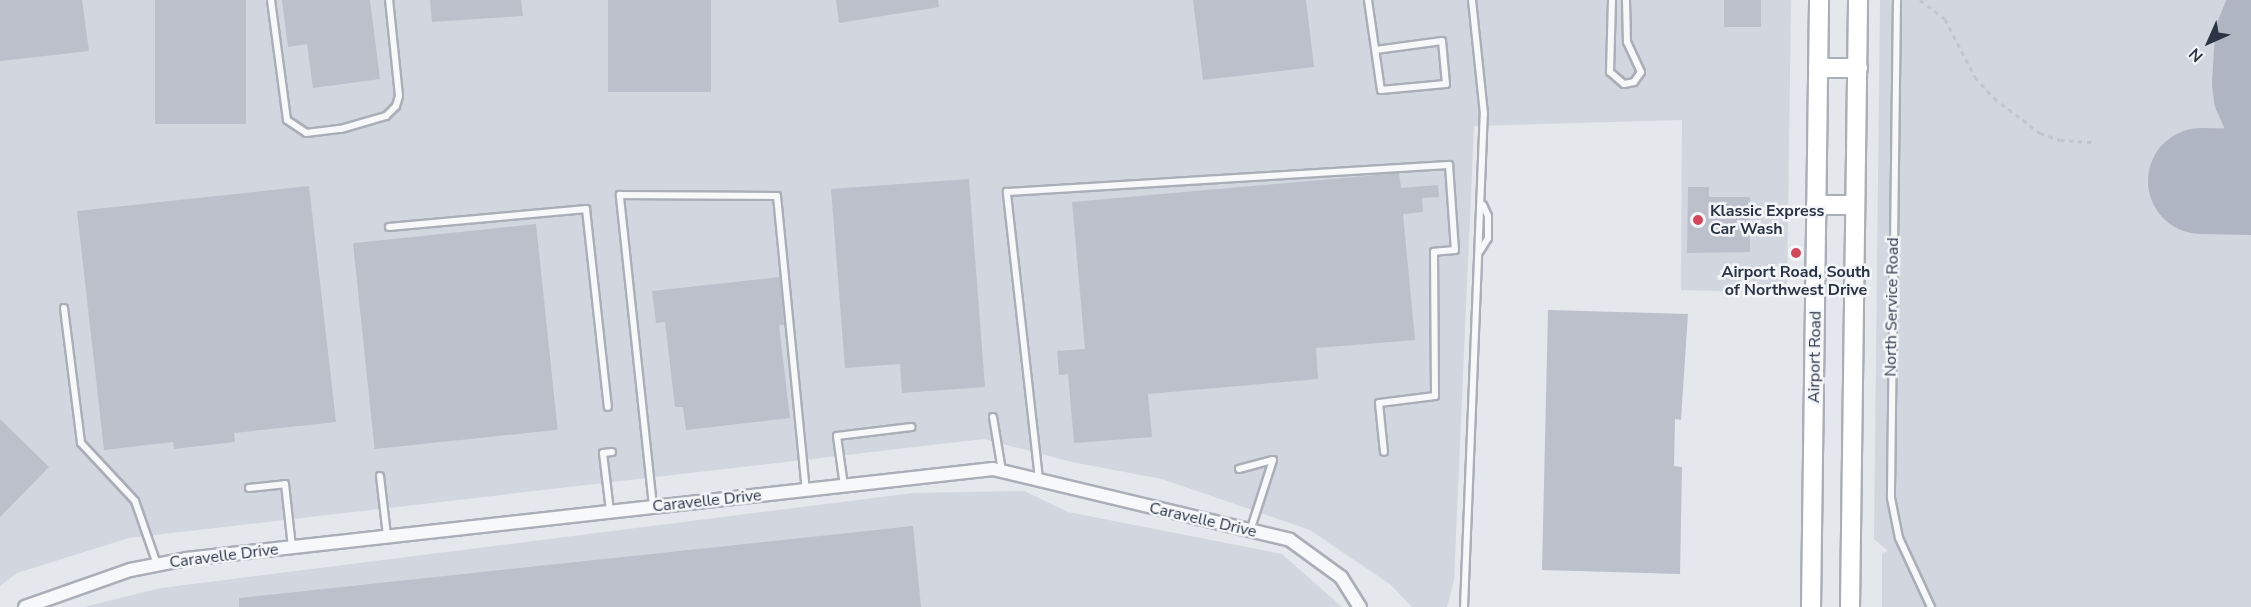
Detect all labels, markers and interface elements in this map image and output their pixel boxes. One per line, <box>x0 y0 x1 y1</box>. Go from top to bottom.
north arrow <box>2179 12 2239 72</box>
text: N <box>2184 43 2208 67</box>
place label: Klassic Express Car Wash <box>1710 201 1824 239</box>
marker: Klassic Express Car Wash <box>1691 213 1705 227</box>
street label: North Service Road <box>1881 237 1903 377</box>
marker: Airport Road, South of Northwest Drive <box>1789 246 1803 260</box>
place label: Airport Road, South of Northwest Drive <box>1722 262 1870 300</box>
street label: Airport Road <box>1805 311 1825 403</box>
street label: Caravelle Drive <box>651 486 763 516</box>
street label: Caravelle Drive <box>1147 498 1259 542</box>
street label: Caravelle Drive <box>168 540 280 572</box>

